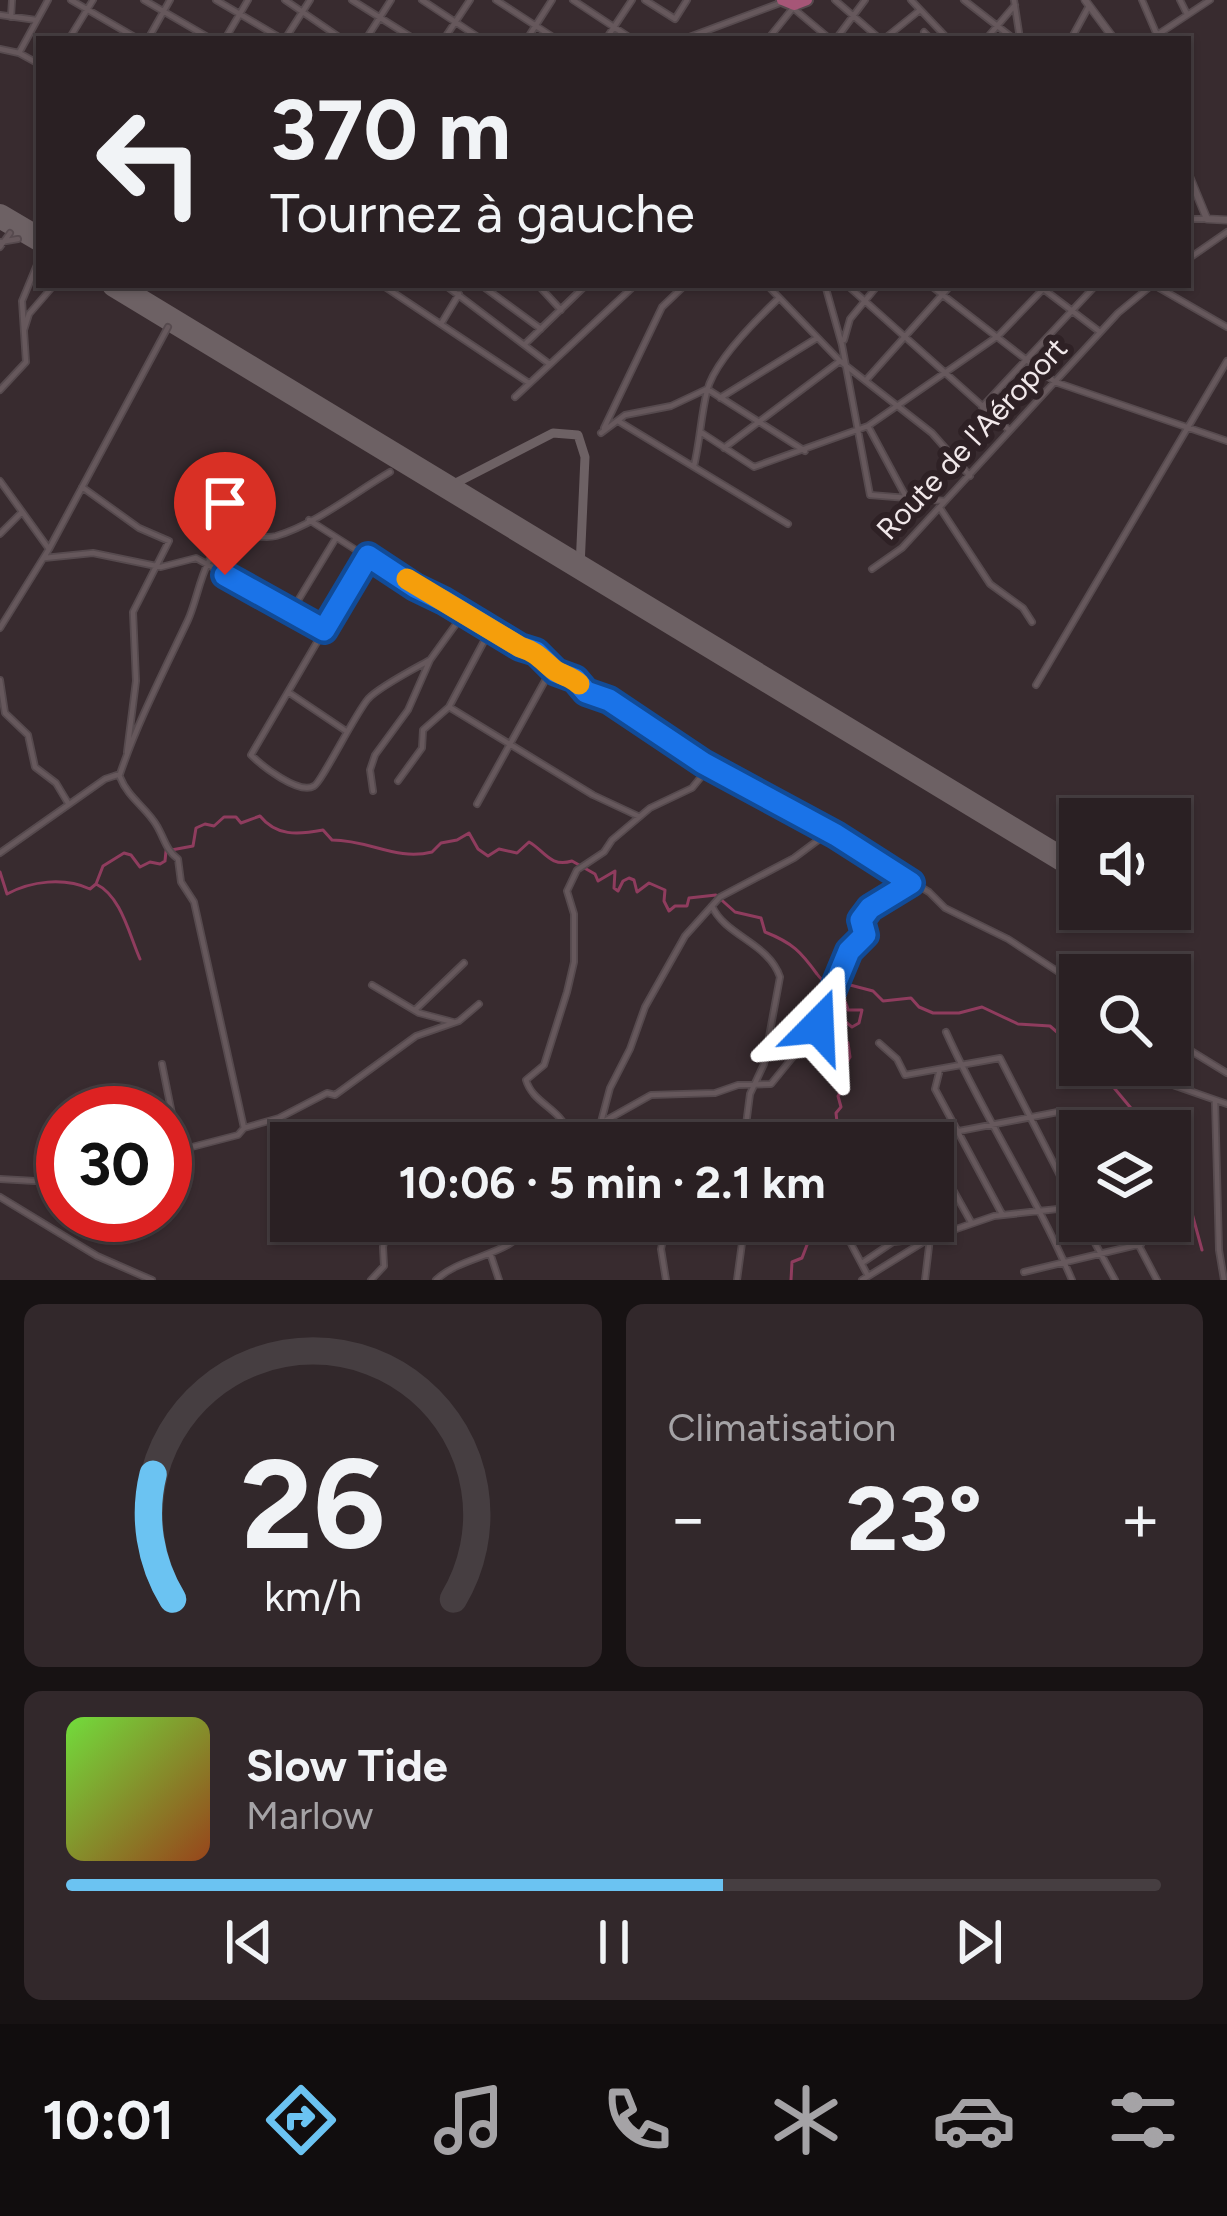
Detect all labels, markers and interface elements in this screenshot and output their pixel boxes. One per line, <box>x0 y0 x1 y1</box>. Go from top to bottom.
text: 370 m <box>270 79 511 180</box>
icon: left <box>72 84 228 240</box>
text: Tournez à gauche <box>270 181 695 246</box>
street label: Route de l'Aéroport <box>869 330 1075 547</box>
pin <box>174 452 276 575</box>
icon: arrive <box>192 470 258 536</box>
map controls <box>1059 798 1191 1242</box>
button: sound <box>1059 798 1191 930</box>
button: search <box>1059 954 1191 1086</box>
position arrow <box>755 963 881 1089</box>
speed limit sign: 30 <box>36 1086 192 1242</box>
button: layers <box>1059 1110 1191 1242</box>
text: 10:06 · 5 min · 2.1 km <box>398 1155 826 1209</box>
text: Climatisation <box>668 1404 896 1451</box>
text: 26 <box>240 1429 385 1579</box>
text: 23° <box>846 1464 982 1573</box>
text: − <box>668 1478 709 1558</box>
text: + <box>1120 1478 1161 1558</box>
text: km/h <box>264 1569 362 1621</box>
text: Slow Tide <box>246 1738 448 1792</box>
text: Marlow <box>246 1792 373 1839</box>
icon: previous <box>216 1909 282 1975</box>
icon: pause <box>581 1909 647 1975</box>
icon: next <box>946 1909 1012 1975</box>
icon: directions <box>259 2078 343 2162</box>
icon: music <box>427 2078 511 2162</box>
icon: phone <box>595 2078 679 2162</box>
icon: climate <box>764 2078 848 2162</box>
icon: car <box>932 2078 1016 2162</box>
icon: filters <box>1101 2078 1185 2162</box>
text: 10:01 <box>42 2088 174 2153</box>

